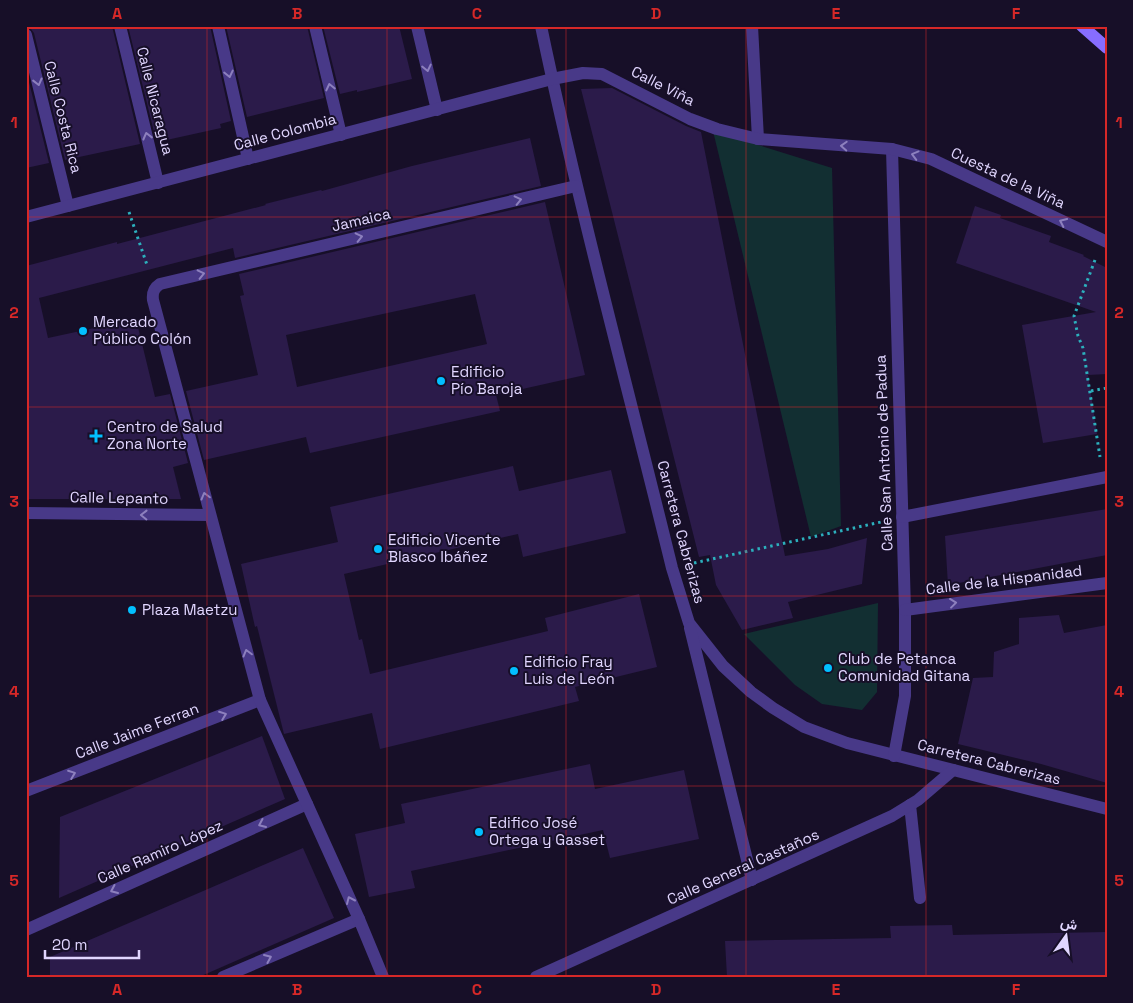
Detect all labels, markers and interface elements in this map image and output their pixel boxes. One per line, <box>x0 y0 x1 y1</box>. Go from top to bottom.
text: A <box>112 3 122 24</box>
text: B <box>292 3 302 24</box>
text: C <box>472 3 482 24</box>
text: D <box>651 3 661 24</box>
text: E <box>832 3 841 24</box>
text: F <box>1012 3 1021 24</box>
street label: Calle Nicaragua <box>133 45 178 157</box>
street label: Calle Costa Rica <box>40 59 87 175</box>
street label: Calle Viña <box>628 61 699 110</box>
one-way arrow <box>421 63 432 72</box>
one-way arrow <box>223 69 233 78</box>
one-way arrow <box>32 78 43 87</box>
one-way arrow <box>325 83 336 92</box>
street label: Calle Colombia <box>232 109 338 154</box>
text: 1 <box>10 112 18 133</box>
text: 1 <box>1115 112 1123 133</box>
one-way arrow <box>142 132 152 140</box>
one-way arrow <box>839 140 847 151</box>
street label: Cuesta de la Viña <box>948 143 1069 212</box>
one-way arrow <box>910 150 919 161</box>
one-way arrow <box>513 195 522 206</box>
street label: Jamaica <box>330 203 393 236</box>
one-way arrow <box>1059 217 1068 228</box>
one-way arrow <box>355 232 364 243</box>
one-way arrow <box>197 269 206 280</box>
text: 2 <box>9 302 19 323</box>
text: 2 <box>1114 302 1124 323</box>
place label: Mercado Público Colón <box>93 312 191 348</box>
marker: Mercado Público Colón <box>77 325 89 337</box>
street label: Calle San Antonio de Padua <box>871 354 896 552</box>
place label: Edificio Pío Baroja <box>451 362 523 398</box>
marker: Edificio Pío Baroja <box>435 375 447 387</box>
place label: Centro de Salud Zona Norte <box>107 417 223 453</box>
marker: Centro de Salud Zona Norte <box>89 429 103 443</box>
street label: Carretera Cabrerizas <box>653 458 710 605</box>
street label: Calle Lepanto <box>70 487 168 508</box>
text: 3 <box>9 491 19 512</box>
text: 3 <box>1114 491 1124 512</box>
one-way arrow <box>201 493 211 501</box>
one-way arrow <box>140 509 148 520</box>
place label: Edificio Vicente Blasco Ibáñez <box>388 530 501 566</box>
marker: Edificio Vicente Blasco Ibáñez <box>372 543 384 555</box>
street label: Calle de la Hispanidad <box>925 560 1083 599</box>
one-way arrow <box>949 599 957 609</box>
place label: Plaza Maetzu <box>142 600 237 619</box>
marker: Plaza Maetzu <box>126 604 138 616</box>
place label: Club de Petanca Comunidad Gitana <box>838 649 971 685</box>
one-way arrow <box>243 650 253 658</box>
place label: Edificio Fray Luis de León <box>524 652 615 688</box>
marker: Club de Petanca Comunidad Gitana <box>822 662 834 674</box>
marker: Edificio Fray Luis de León <box>508 665 520 677</box>
text: 4 <box>9 681 19 702</box>
text: 4 <box>1114 681 1124 702</box>
street label: Calle Jaime Ferran <box>72 698 201 763</box>
one-way arrow <box>218 710 227 721</box>
street label: Carretera Cabrerizas <box>915 735 1063 789</box>
one-way arrow <box>67 769 76 780</box>
place label: Edifico José Ortega y Gasset <box>489 813 605 849</box>
street label: Calle Ramiro López <box>94 815 225 888</box>
one-way arrow <box>258 818 267 829</box>
street label: Calle General Castaños <box>664 824 822 909</box>
marker: Edifico José Ortega y Gasset <box>473 826 485 838</box>
text: 5 <box>9 870 19 891</box>
text: 5 <box>1114 870 1124 891</box>
one-way arrow <box>110 884 119 895</box>
one-way arrow <box>346 896 356 905</box>
north arrow <box>1040 910 1090 960</box>
text: ش <box>1059 913 1080 934</box>
scale bar <box>45 928 139 960</box>
text: 20 m <box>52 935 87 954</box>
one-way arrow <box>263 953 272 964</box>
text: A <box>112 979 122 1000</box>
text: B <box>292 979 302 1000</box>
text: C <box>472 979 482 1000</box>
text: D <box>651 979 661 1000</box>
text: E <box>832 979 841 1000</box>
text: F <box>1012 979 1021 1000</box>

